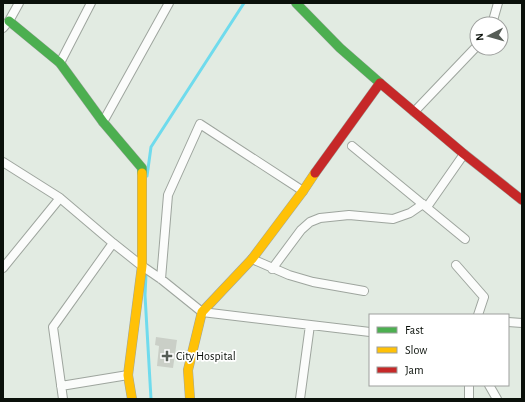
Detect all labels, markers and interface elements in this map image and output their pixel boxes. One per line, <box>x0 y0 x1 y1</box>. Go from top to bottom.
north arrow <box>469 16 509 56</box>
text: N <box>474 33 485 41</box>
legend <box>369 314 509 386</box>
text: Fast <box>405 324 424 336</box>
text: Slow <box>405 344 427 356</box>
marker: City Hospital <box>161 350 173 362</box>
place label: City Hospital <box>176 350 236 363</box>
text: Jam <box>405 364 424 376</box>

